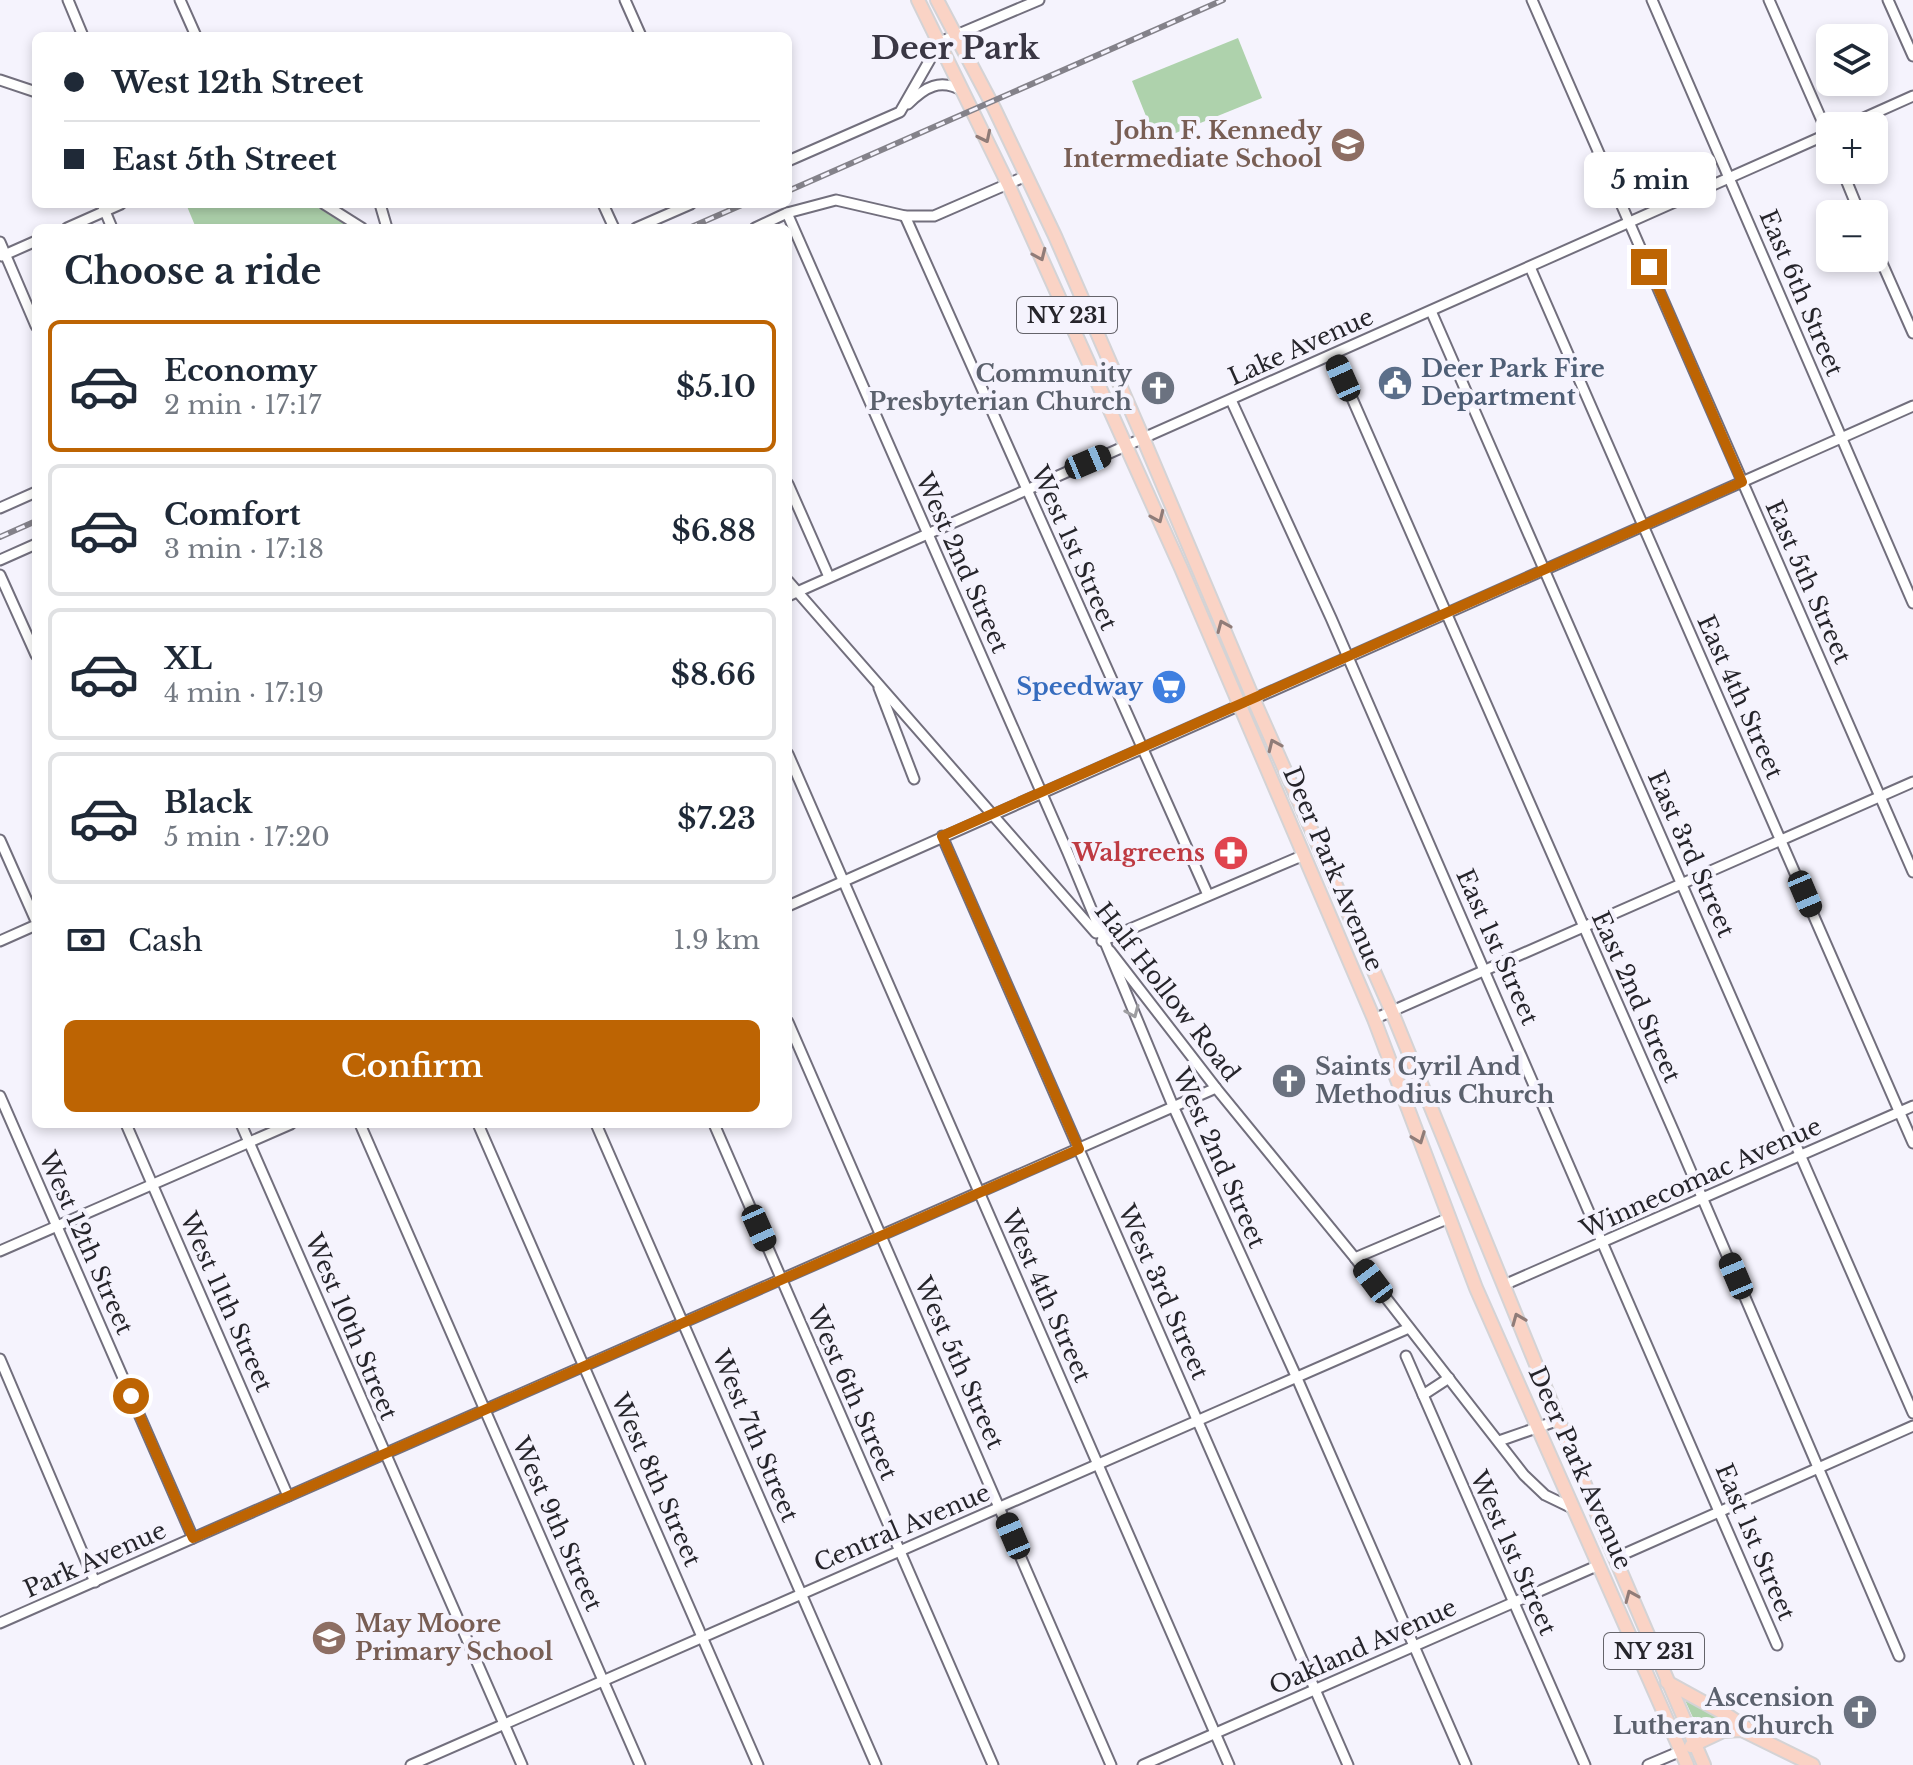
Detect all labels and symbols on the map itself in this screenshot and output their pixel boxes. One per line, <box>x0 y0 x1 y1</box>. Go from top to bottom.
district label: Deer Park <box>871 28 1040 68</box>
place label: John F. Kennedy Intermediate School <box>1063 116 1322 173</box>
school or university icon: John F. Kennedy Intermediate School <box>1329 126 1367 164</box>
one-way arrow <box>975 129 991 144</box>
callout: 5 min <box>1583 151 1715 207</box>
street label: East 6th Street <box>1753 205 1850 380</box>
one-way arrow <box>1030 246 1046 261</box>
route end <box>1631 249 1667 285</box>
road number: NY 231 <box>1017 297 1117 333</box>
street label: Lake Avenue <box>1224 302 1378 391</box>
car <box>1322 351 1364 405</box>
place label: Deer Park Fire Department <box>1421 354 1605 411</box>
place label: Community Presbyterian Church <box>869 359 1132 416</box>
public building icon: Deer Park Fire Department <box>1376 364 1414 402</box>
church icon: Community Presbyterian Church <box>1139 369 1177 407</box>
car <box>1061 442 1115 482</box>
street label: West 1st Street <box>1025 460 1124 634</box>
street label: West 2nd Street <box>909 468 1015 657</box>
street label: East 5th Street <box>1759 496 1857 668</box>
one-way arrow <box>1148 509 1164 523</box>
street label: East 4th Street <box>1691 610 1790 783</box>
one-way arrow <box>1216 620 1232 634</box>
supermarket icon: Speedway <box>1150 668 1188 706</box>
place label: Speedway <box>1016 672 1143 701</box>
one-way arrow <box>1268 739 1284 753</box>
street label: Deer Park Avenue <box>1277 762 1390 975</box>
street label: East 3rd Street <box>1642 766 1741 941</box>
pharmacy icon: Walgreens <box>1212 834 1250 872</box>
place label: Walgreens <box>1071 838 1205 867</box>
street label: East 1st Street <box>1450 864 1545 1029</box>
car <box>1785 867 1825 921</box>
street label: Half Hollow Road <box>1089 897 1246 1087</box>
street label: East 2nd Street <box>1586 907 1687 1087</box>
one-way arrow <box>1124 1004 1140 1019</box>
place label: Saints Cyril And Methodius Church <box>1315 1052 1554 1109</box>
church icon: Saints Cyril And Methodius Church <box>1270 1062 1308 1100</box>
street label: West 2nd Street <box>1166 1063 1272 1252</box>
street label: Winnecomac Avenue <box>1575 1111 1826 1244</box>
one-way arrow <box>1409 1130 1426 1144</box>
street label: West 12th Street <box>33 1146 140 1339</box>
street label: West 3rd Street <box>1112 1199 1215 1384</box>
car <box>738 1201 780 1255</box>
street label: West 4th Street <box>995 1204 1097 1387</box>
street label: West 11th Street <box>174 1207 279 1396</box>
street label: West 10th Street <box>299 1228 404 1424</box>
car <box>1716 1249 1756 1303</box>
car <box>1349 1255 1397 1307</box>
street label: West 5th Street <box>908 1271 1010 1453</box>
street label: West 6th Street <box>801 1301 904 1484</box>
one-way arrow <box>1511 1313 1527 1327</box>
street label: West 7th Street <box>706 1345 805 1526</box>
street label: Deer Park Avenue <box>1523 1362 1638 1574</box>
route start <box>113 1378 149 1414</box>
street label: West 8th Street <box>605 1388 708 1571</box>
street label: West 9th Street <box>506 1432 609 1615</box>
street label: East 1st Street <box>1709 1459 1801 1624</box>
street label: West 1st Street <box>1464 1465 1563 1639</box>
street label: Central Avenue <box>809 1477 994 1578</box>
car <box>993 1509 1033 1563</box>
street label: Park Avenue <box>19 1515 170 1604</box>
one-way arrow <box>1624 1589 1640 1604</box>
street label: Oakland Avenue <box>1265 1592 1461 1701</box>
place label: May Moore Primary School <box>355 1609 554 1666</box>
school or university icon: May Moore Primary School <box>310 1619 348 1657</box>
road number: NY 231 <box>1604 1633 1704 1669</box>
place label: Ascension Lutheran Church <box>1613 1683 1835 1740</box>
church icon: Ascension Lutheran Church <box>1841 1693 1879 1731</box>

